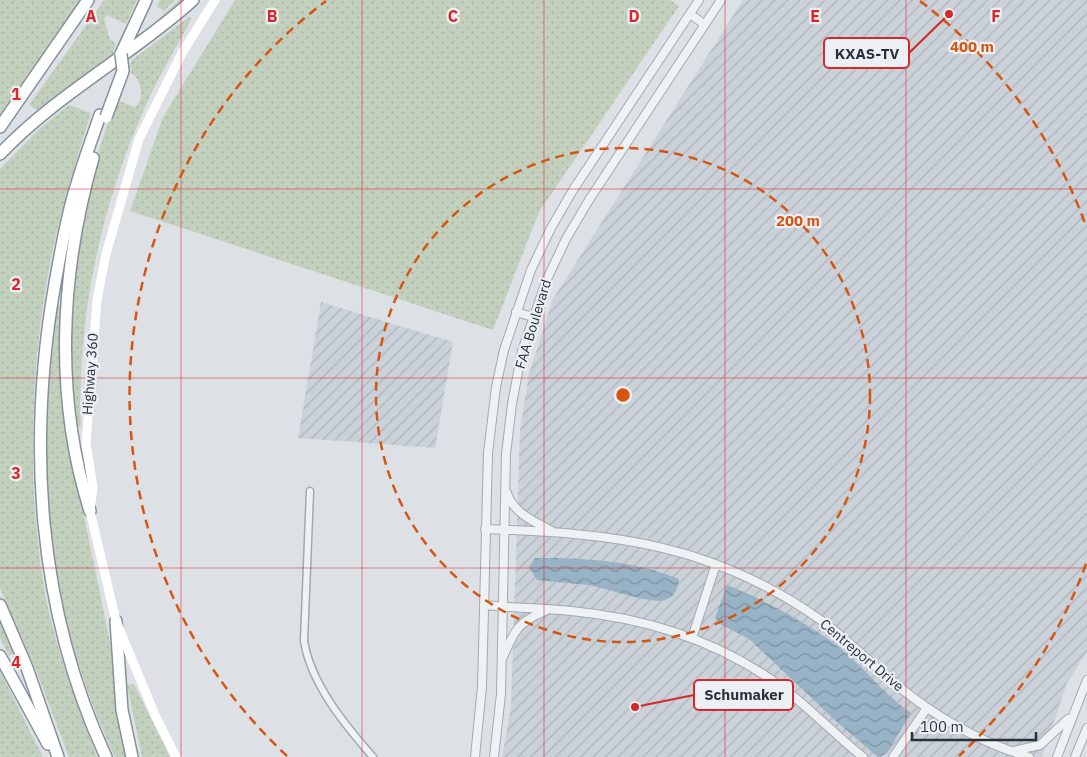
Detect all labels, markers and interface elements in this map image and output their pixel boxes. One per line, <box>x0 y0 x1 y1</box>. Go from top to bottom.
text: A <box>86 6 97 26</box>
text: B <box>267 6 278 26</box>
text: C <box>448 6 458 26</box>
text: D <box>628 6 640 26</box>
text: E <box>810 6 820 26</box>
text: F <box>991 6 1001 26</box>
text: 400 m <box>950 37 994 56</box>
callout: KXAS-TV <box>824 38 909 68</box>
text: KXAS-TV <box>835 44 899 63</box>
text: 1 <box>11 84 21 104</box>
text: 200 m <box>776 211 820 230</box>
text: 2 <box>11 274 21 294</box>
street label: FAA Boulevard <box>511 277 555 371</box>
street label: Highway 360 <box>78 332 102 416</box>
centre of rings <box>614 386 632 404</box>
text: 3 <box>11 463 21 483</box>
street label: Centreport Drive <box>816 615 908 695</box>
text: 4 <box>11 652 21 672</box>
callout: Schumaker <box>694 680 793 710</box>
text: Schumaker <box>704 685 784 704</box>
scale bar <box>912 710 1036 742</box>
text: 100 m <box>920 717 964 736</box>

